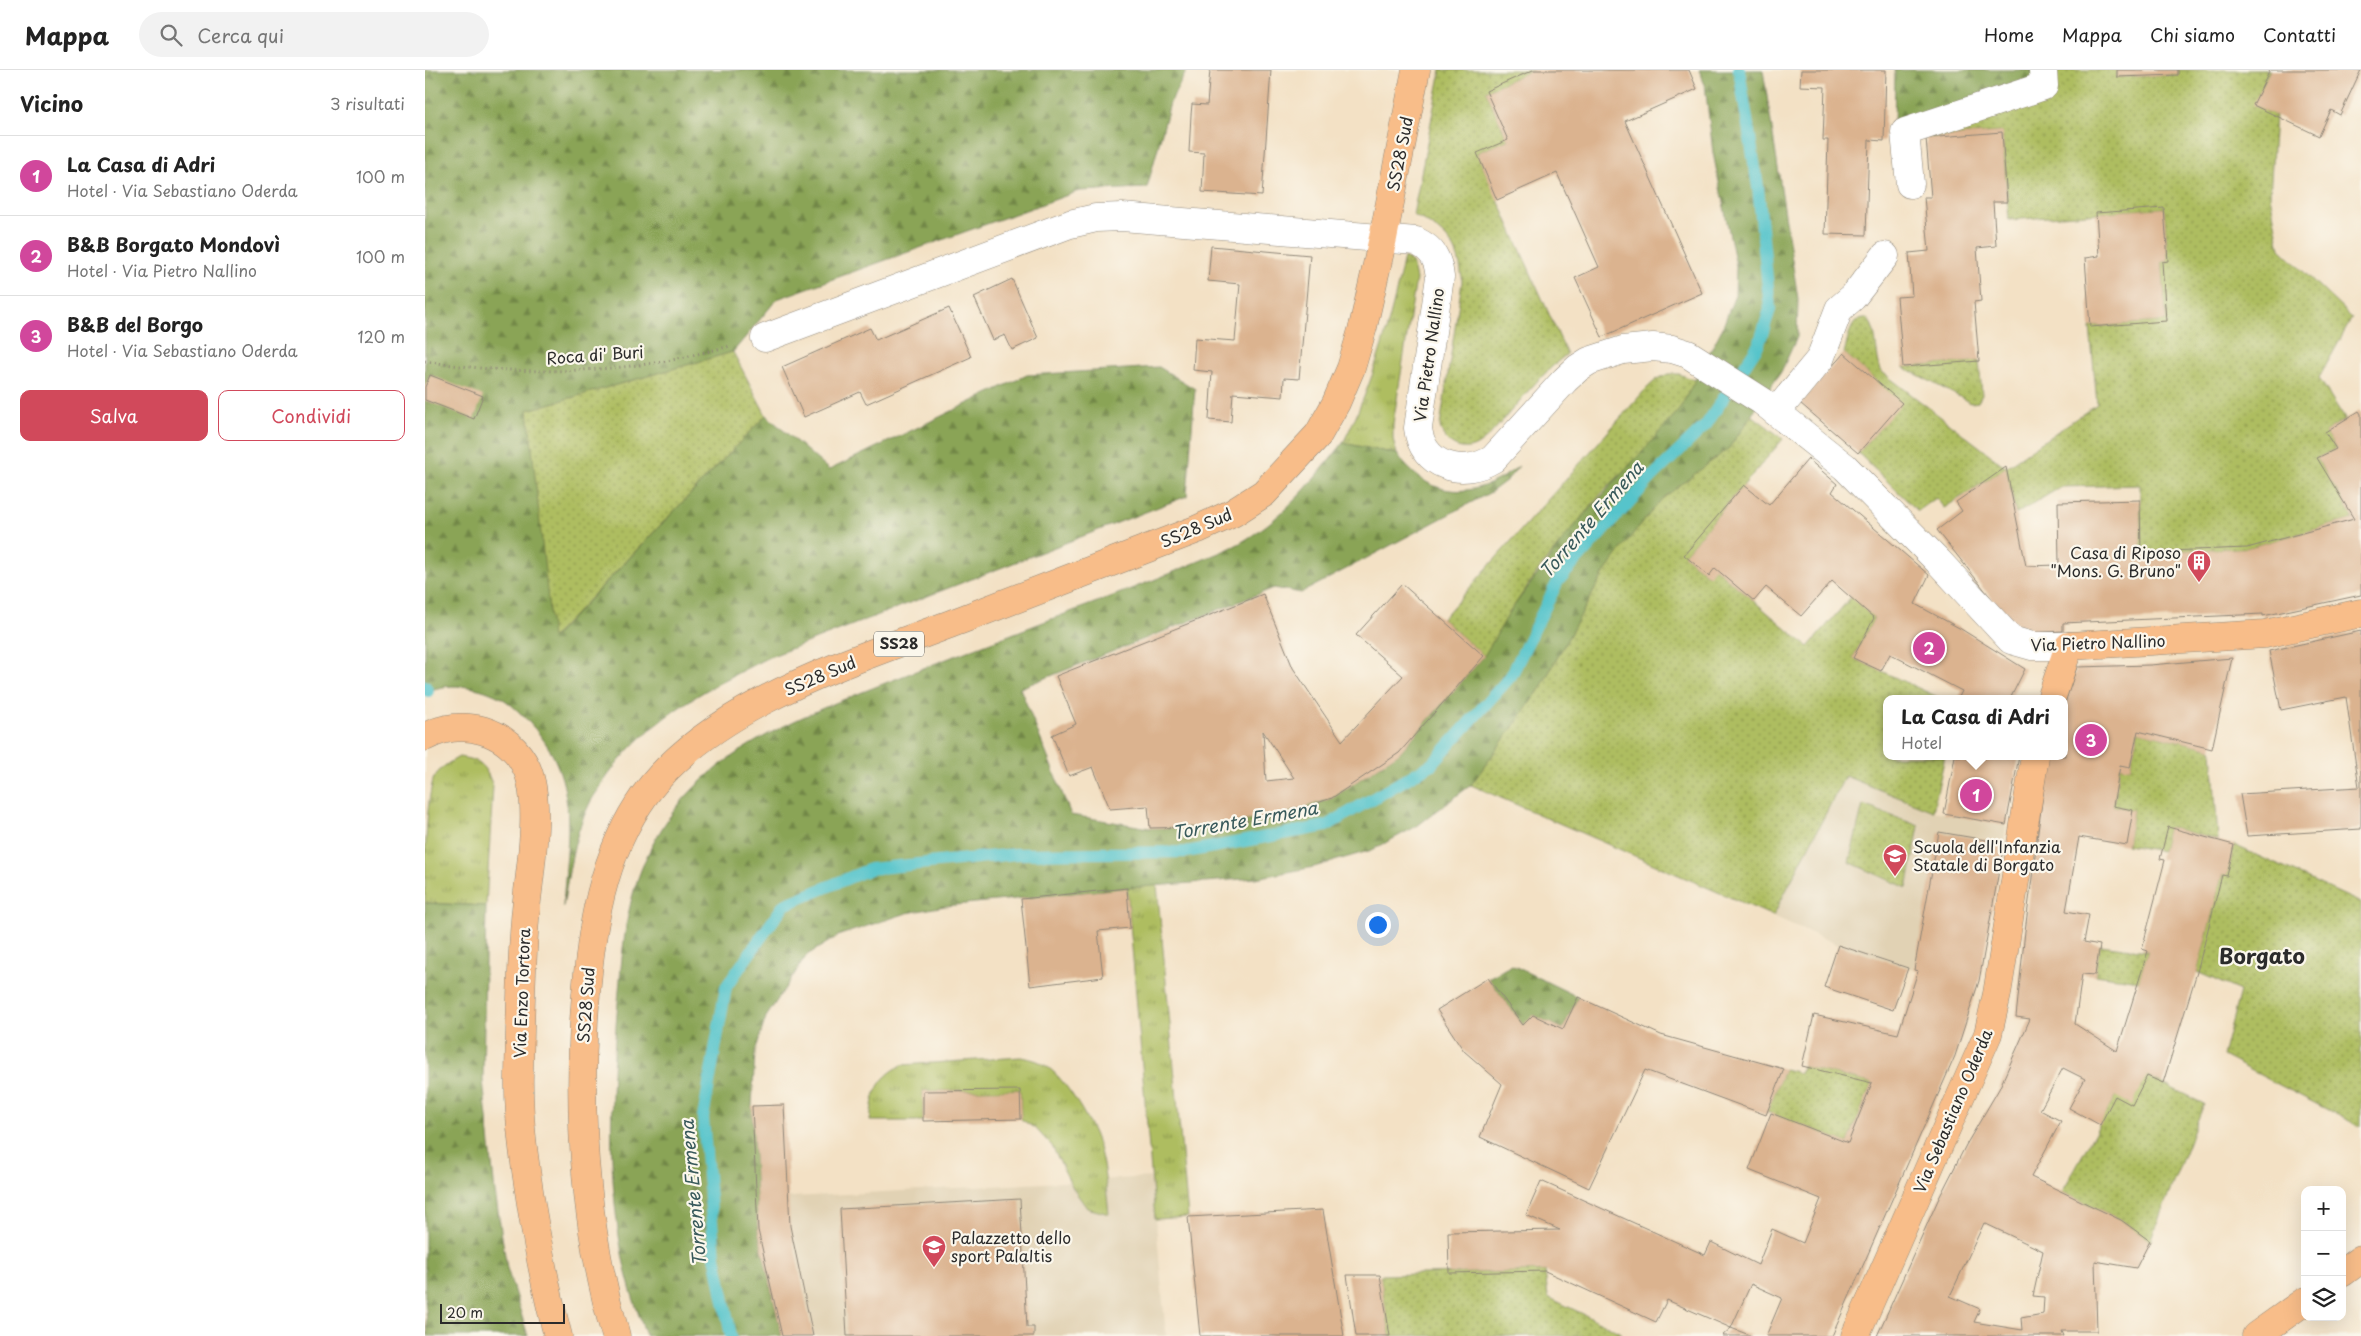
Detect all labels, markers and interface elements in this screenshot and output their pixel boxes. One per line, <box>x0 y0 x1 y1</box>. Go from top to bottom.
search box <box>139 12 489 57</box>
text: Mappa <box>25 17 109 53</box>
icon: search <box>157 21 185 49</box>
text: Cerca qui <box>197 21 284 49</box>
text: Home <box>1984 21 2034 48</box>
text: Mappa <box>2062 21 2122 48</box>
text: Chi siamo <box>2150 21 2235 48</box>
text: Contatti <box>2263 21 2336 48</box>
text: Vicino <box>20 87 83 119</box>
text: 3 risultati <box>330 91 405 115</box>
street label: SS28 Sud <box>1380 114 1418 193</box>
text: La Casa di Adri <box>67 150 215 178</box>
text: 1 <box>32 164 40 188</box>
text: 100 m <box>356 164 405 188</box>
text: Hotel · Via Sebastiano Oderda <box>67 178 298 202</box>
text: B&B Borgato Mondovì <box>67 230 280 258</box>
text: 2 <box>30 244 42 268</box>
text: 100 m <box>356 244 405 268</box>
text: Hotel · Via Pietro Nallino <box>67 258 257 282</box>
street label: Via Pietro Nallino <box>1407 286 1449 423</box>
text: B&B del Borgo <box>67 310 203 338</box>
text: 3 <box>31 324 41 348</box>
text: 120 m <box>358 324 405 348</box>
text: Hotel · Via Sebastiano Oderda <box>67 338 298 362</box>
street label: Roca di' Buri <box>545 339 644 369</box>
button: Salva <box>20 390 208 441</box>
button: Condividi <box>218 390 405 441</box>
water label: Torrente Ermena <box>1532 454 1650 583</box>
street label: SS28 Sud <box>1156 501 1235 553</box>
place label: Casa di Riposo "Mons. G. Bruno" <box>2050 540 2181 582</box>
building icon: Casa di Riposo "Mons. G. Bruno" <box>2186 549 2212 583</box>
street label: Via Pietro Nallino <box>2030 628 2166 656</box>
pin: 2 <box>1913 629 1945 667</box>
road number: SS28 <box>874 632 924 656</box>
street label: SS28 Sud <box>780 649 859 701</box>
popup <box>1883 695 2068 760</box>
text: La Casa di Adri <box>1901 702 2050 730</box>
pin: 3 <box>2075 721 2107 759</box>
text: Hotel <box>1901 730 1942 754</box>
pin: 1 <box>1960 776 1992 814</box>
water label: Torrente Ermena <box>1170 793 1320 846</box>
place label: Scuola dell'Infanzia Statale di Borgato <box>1913 834 2061 876</box>
school or university icon: Scuola dell'Infanzia Statale di Borgato <box>1882 843 1908 877</box>
your location <box>1365 912 1391 938</box>
street label: Via Enzo Tortora <box>507 927 535 1058</box>
district label: Borgato <box>2219 939 2305 971</box>
street label: SS28 Sud <box>570 966 600 1043</box>
street label: Via Sebastiano Oderda <box>1907 1025 1998 1196</box>
water label: Torrente Ermena <box>673 1118 712 1267</box>
map controls <box>2301 1186 2346 1321</box>
button: + <box>2301 1186 2346 1231</box>
place label: Palazzetto dello sport PalaItis <box>951 1225 1071 1267</box>
button: − <box>2301 1231 2346 1276</box>
school or university icon: Palazzetto dello sport PalaItis <box>921 1234 947 1268</box>
button: layers <box>2301 1276 2346 1321</box>
scale bar <box>440 1301 565 1324</box>
text: 20 m <box>447 1302 483 1323</box>

